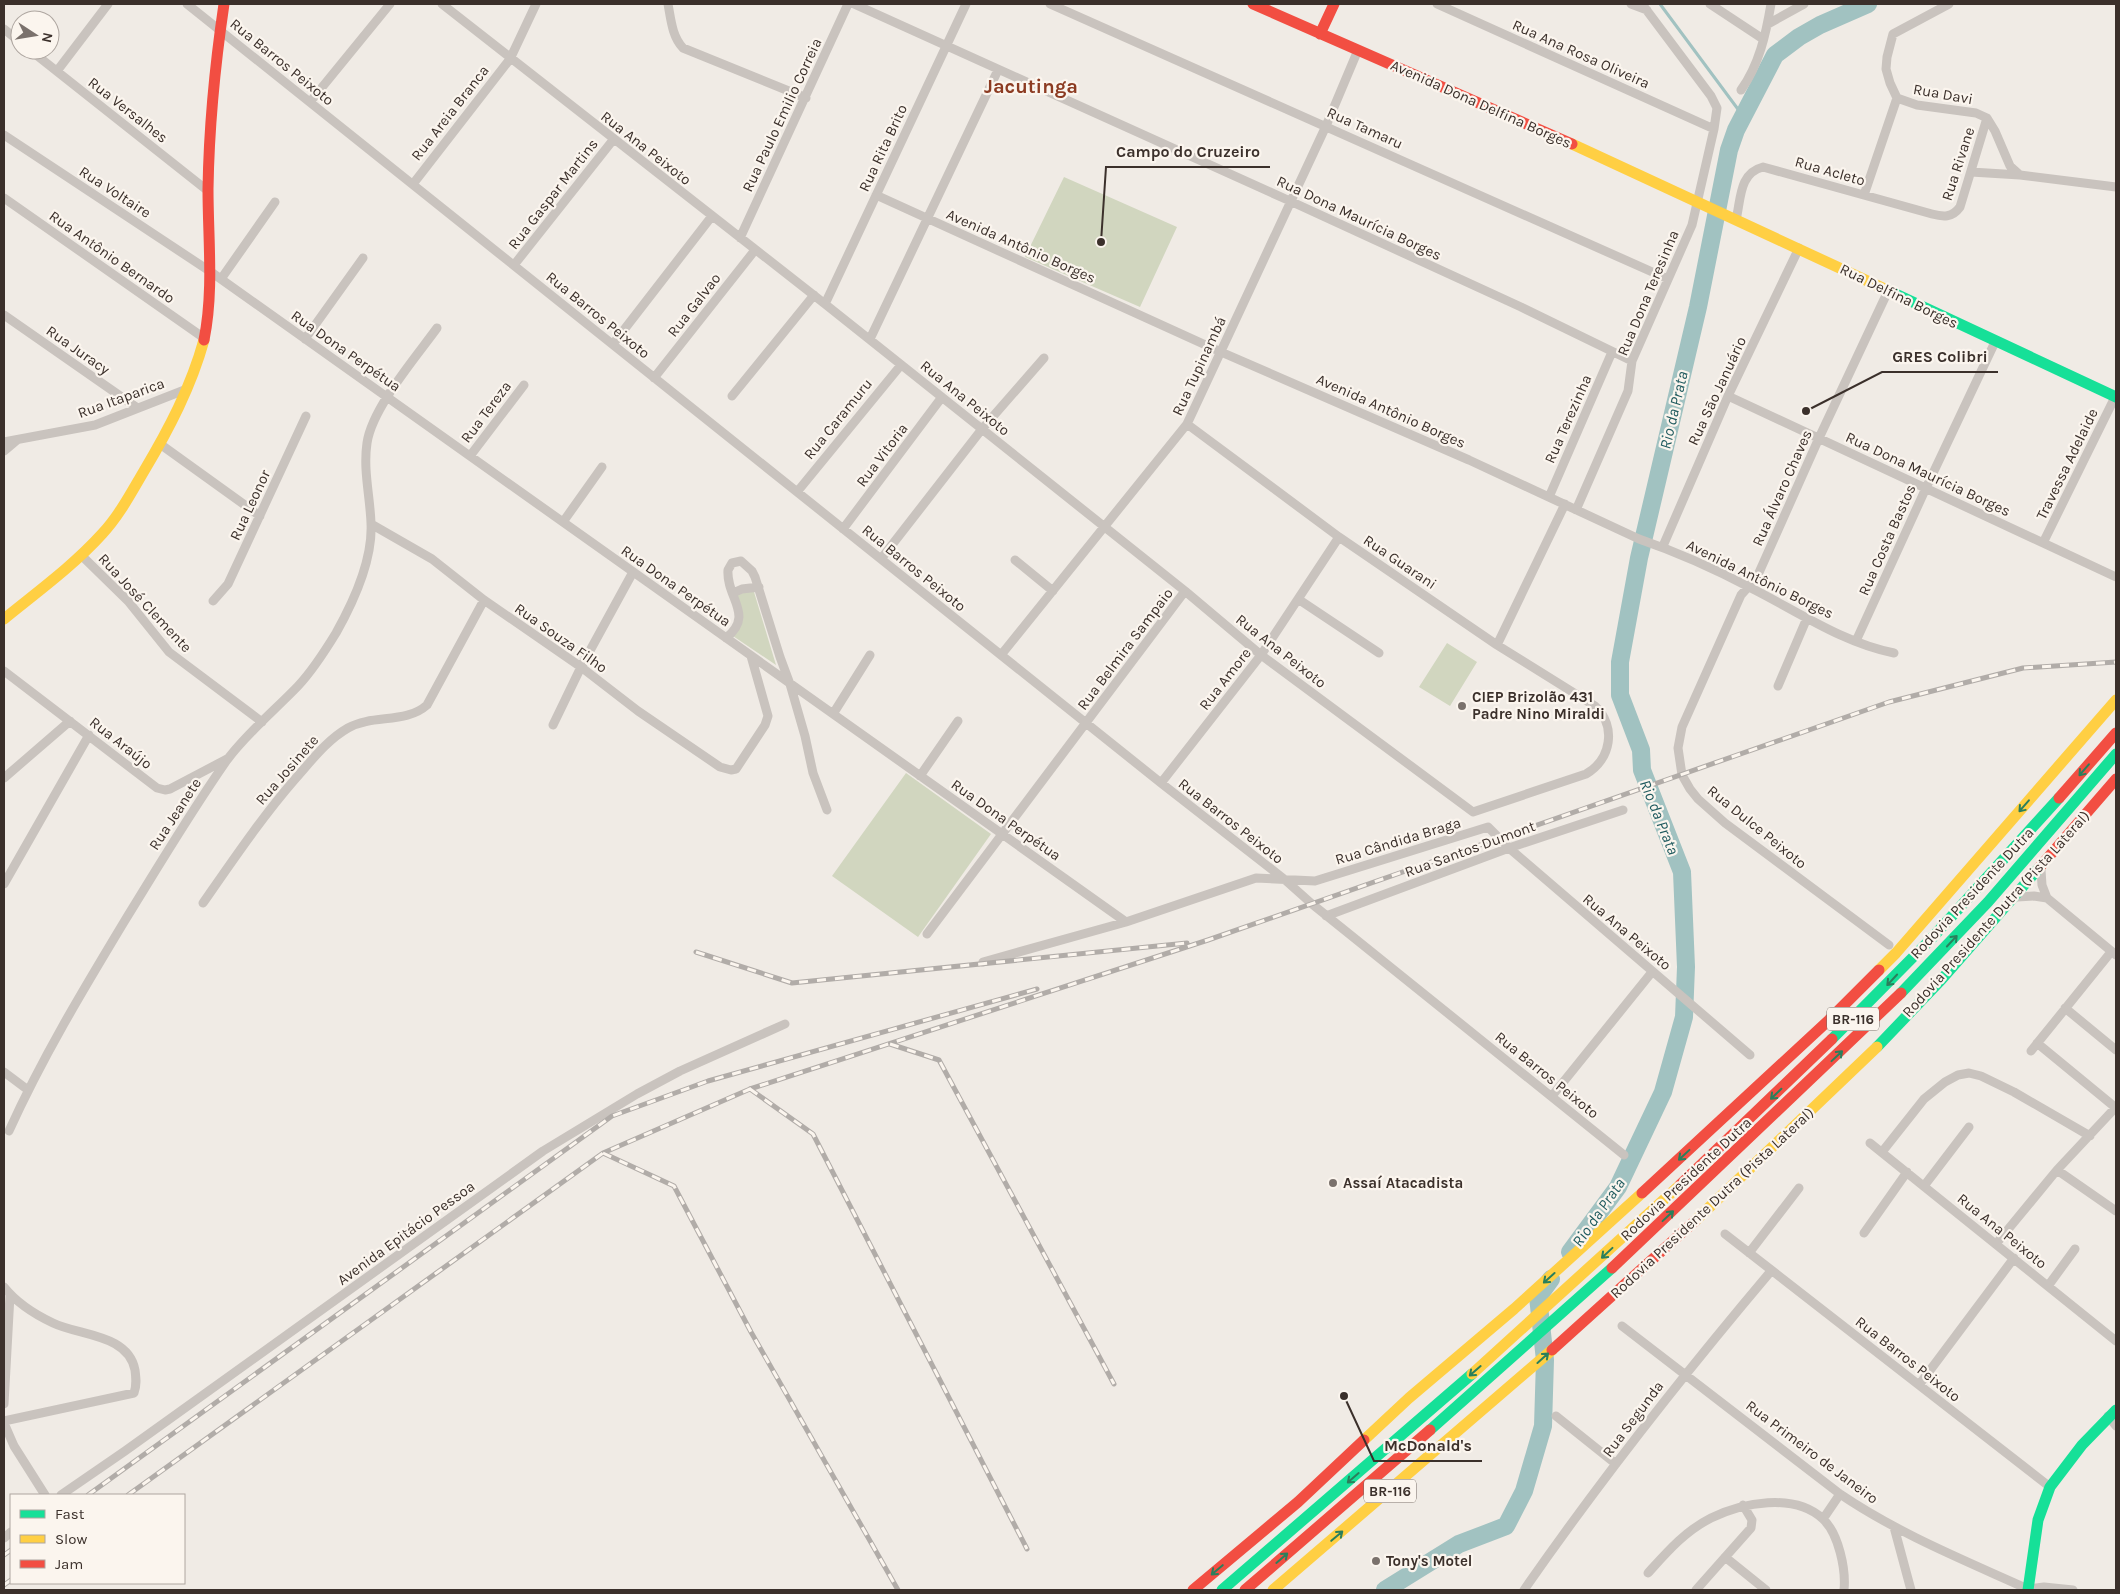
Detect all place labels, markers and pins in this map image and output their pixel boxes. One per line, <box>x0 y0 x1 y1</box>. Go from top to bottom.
callout: Campo do Cruzeiro <box>1106 136 1270 167</box>
callout: GRES Colibri <box>1882 341 1998 372</box>
place label: CIEP Brizolão 431 Padre Nino Miraldi <box>1472 688 1605 723</box>
marker: CIEP Brizolão 431 Padre Nino Miraldi <box>1456 700 1468 712</box>
place label: Assaí Atacadista <box>1343 1174 1463 1192</box>
marker: Assaí Atacadista <box>1327 1177 1339 1189</box>
callout: McDonald's <box>1374 1430 1482 1461</box>
place label: Tony's Motel <box>1386 1552 1472 1570</box>
marker: Tony's Motel <box>1370 1555 1382 1567</box>

